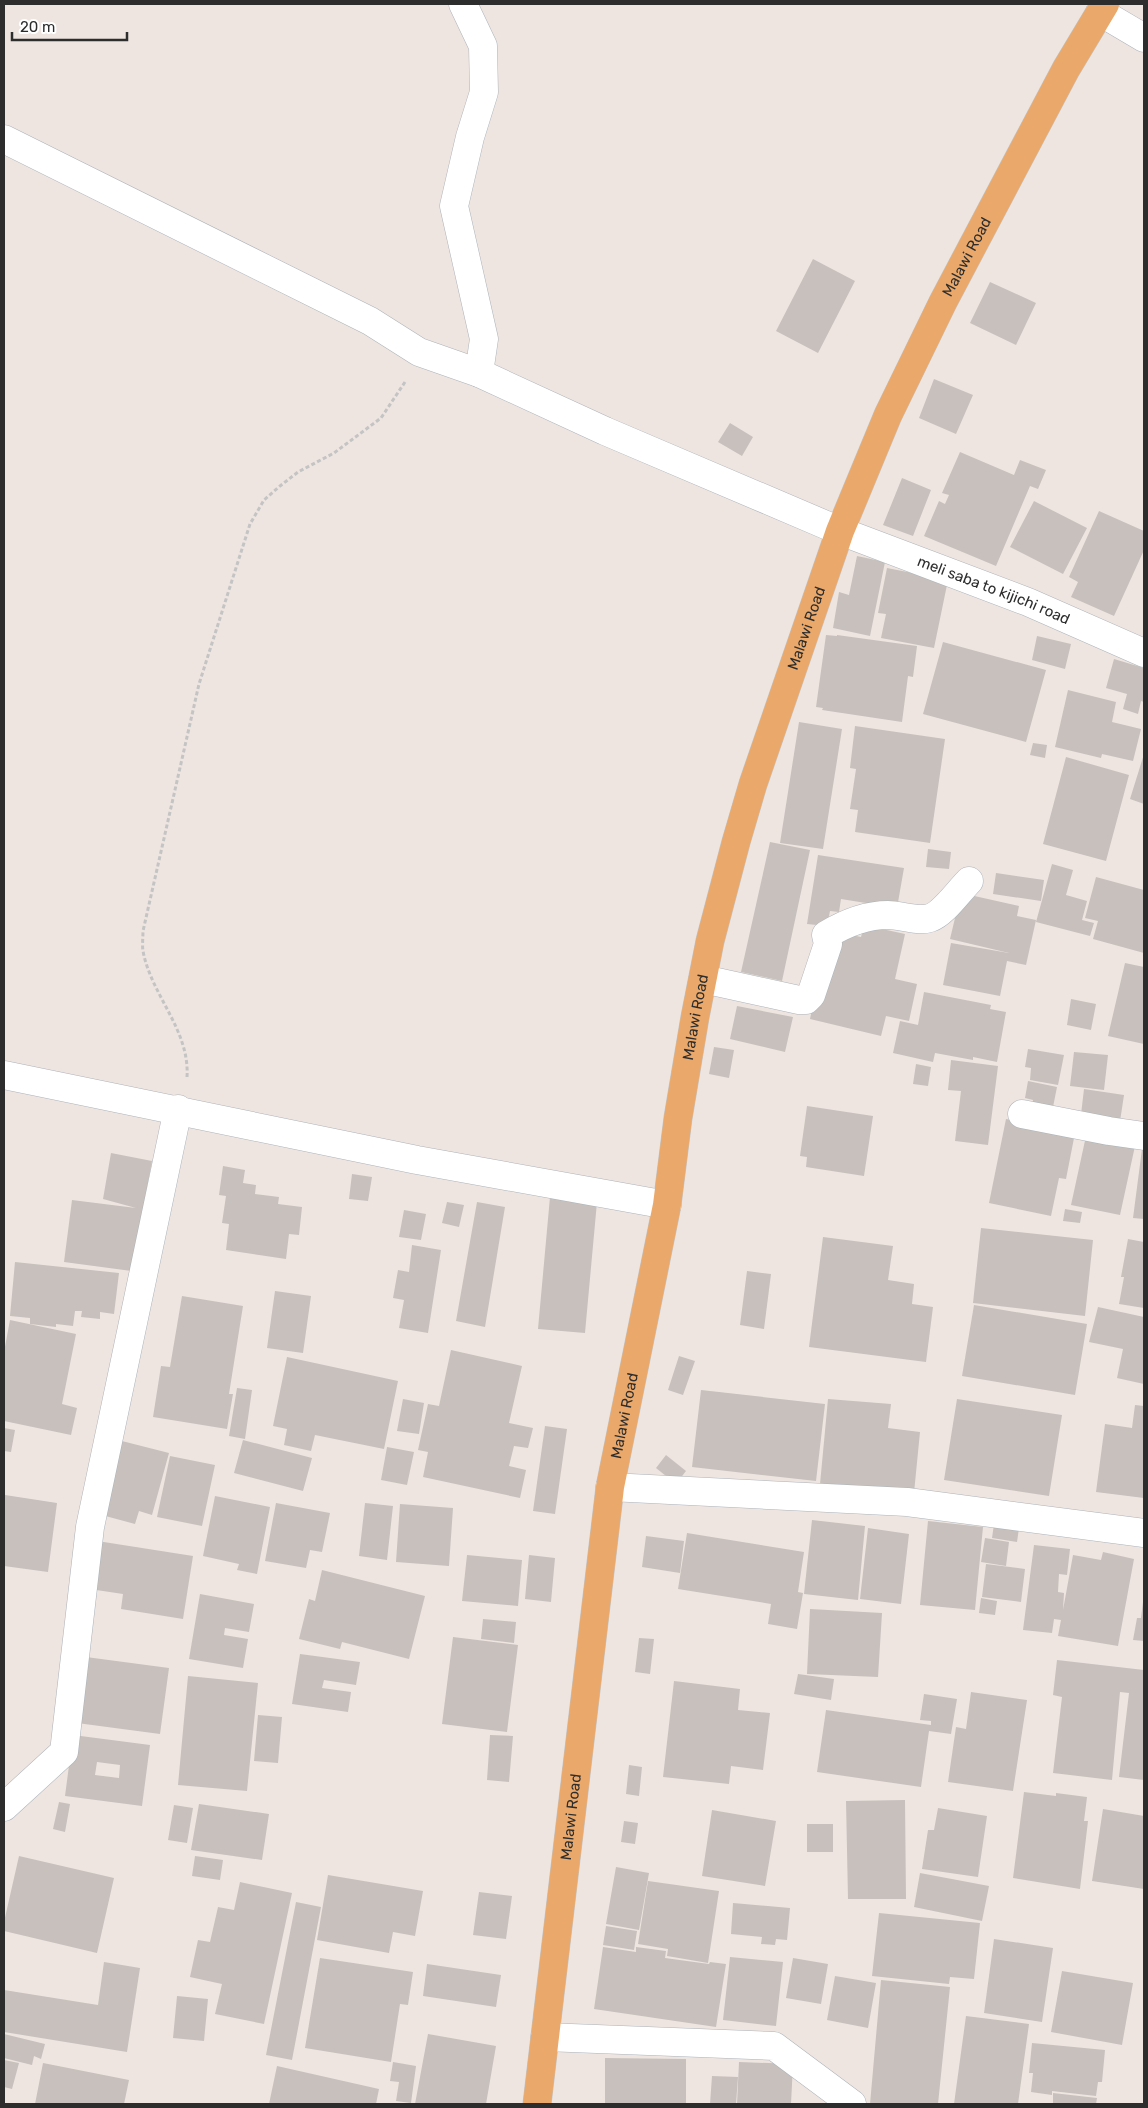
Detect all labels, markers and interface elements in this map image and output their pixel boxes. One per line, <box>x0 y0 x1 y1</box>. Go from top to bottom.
scale bar <box>12 10 128 42</box>
text: 20 m <box>20 18 55 36</box>
street label: Malawi Road <box>938 214 995 300</box>
street label: meli saba to kijichi road <box>915 552 1073 628</box>
street label: Malawi Road <box>784 584 829 672</box>
street label: Malawi Road <box>679 973 712 1062</box>
street label: Malawi Road <box>607 1371 642 1460</box>
street label: Malawi Road <box>557 1773 585 1861</box>

